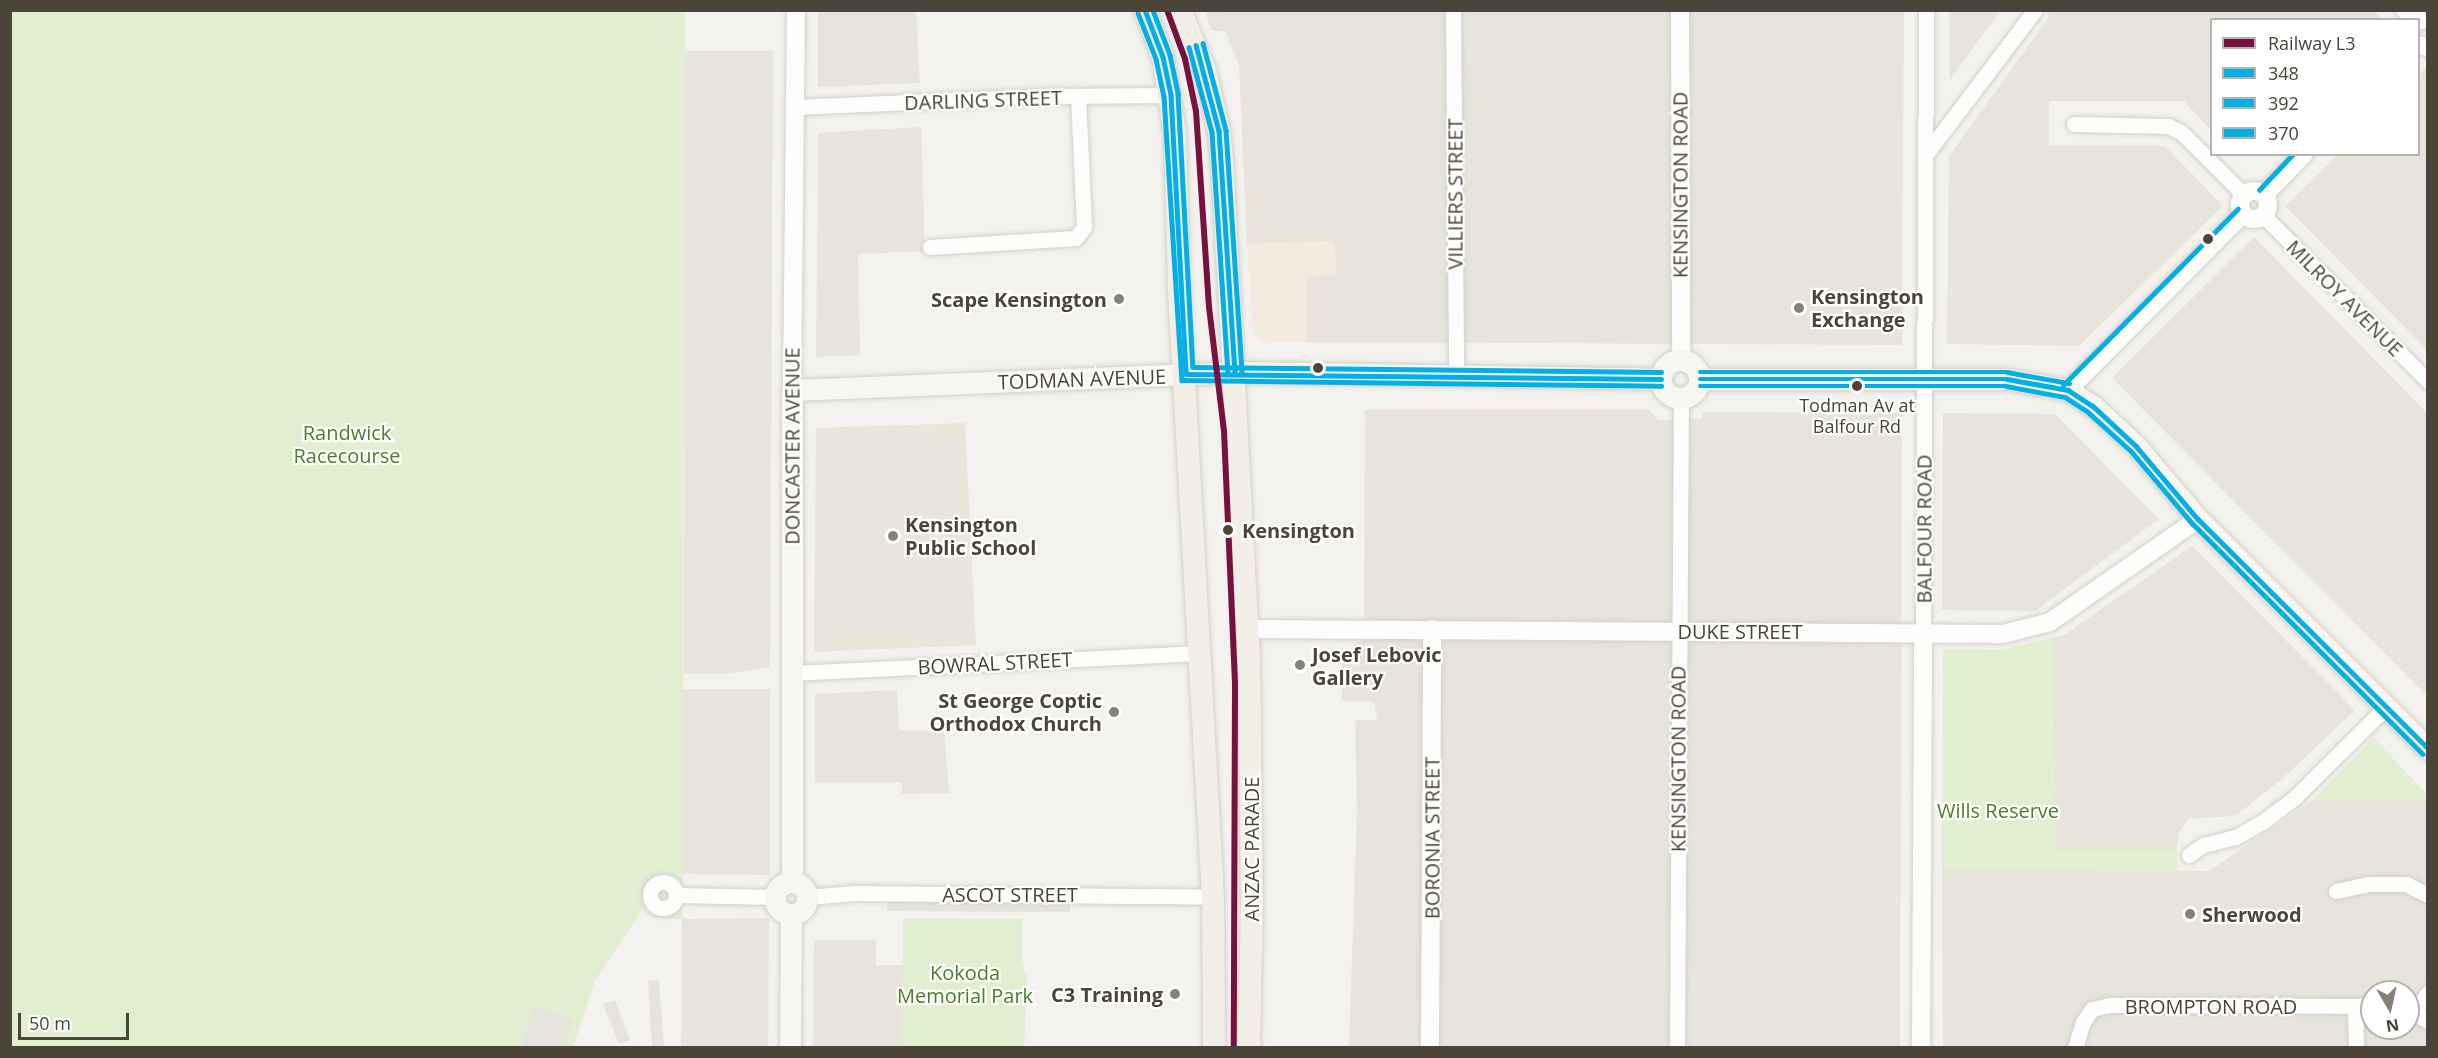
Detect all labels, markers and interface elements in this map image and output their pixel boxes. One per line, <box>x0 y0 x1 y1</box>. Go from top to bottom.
legend <box>2210 18 2420 156</box>
text: Railway L3 <box>2268 31 2356 55</box>
text: 348 <box>2268 61 2299 85</box>
street label: DARLING STREET <box>904 85 1062 115</box>
text: 392 <box>2268 91 2299 115</box>
street label: KENSINGTON ROAD <box>1668 92 1692 278</box>
street label: VILLIERS STREET <box>1443 118 1467 270</box>
text: 370 <box>2268 121 2299 145</box>
unlabelled marker <box>2202 233 2214 245</box>
street label: MILROY AVENUE <box>2282 235 2408 361</box>
place label: Kensington Exchange <box>1811 284 1924 331</box>
place label: Scape Kensington <box>931 287 1107 311</box>
marker: Scape Kensington <box>1112 292 1126 306</box>
marker: Kensington Exchange <box>1792 301 1806 315</box>
street label: DONCASTER AVENUE <box>780 347 804 545</box>
unlabelled marker <box>1312 362 1324 374</box>
street label: TODMAN AVENUE <box>997 364 1167 394</box>
marker: Todman Av at Balfour Rd <box>1851 380 1863 392</box>
place label: Todman Av at Balfour Rd <box>1799 395 1915 438</box>
park label: Randwick Racecourse <box>293 420 401 467</box>
street label: BALFOUR ROAD <box>1912 454 1936 604</box>
place label: Kensington Public School <box>905 512 1036 559</box>
place label: Kensington <box>1242 518 1355 542</box>
marker: Kensington <box>1219 521 1237 539</box>
marker: Kensington Public School <box>886 529 900 543</box>
street label: DUKE STREET <box>1677 619 1803 643</box>
place label: Josef Lebovic Gallery <box>1312 642 1442 689</box>
street label: BOWRAL STREET <box>917 647 1073 679</box>
marker: Josef Lebovic Gallery <box>1293 658 1307 672</box>
street label: KENSINGTON ROAD <box>1666 666 1690 852</box>
place label: St George Coptic Orthodox Church <box>929 688 1102 735</box>
marker: St George Coptic Orthodox Church <box>1107 705 1121 719</box>
street label: BORONIA STREET <box>1420 757 1444 919</box>
street label: ANZAC PARADE <box>1239 777 1263 921</box>
park label: Wills Reserve <box>1937 798 2059 822</box>
street label: ASCOT STREET <box>942 882 1078 906</box>
place label: Sherwood <box>2202 902 2302 926</box>
marker: Sherwood <box>2183 907 2197 921</box>
park label: Kokoda Memorial Park <box>897 961 1033 1008</box>
north arrow <box>2360 980 2420 1040</box>
place label: C3 Training <box>1051 982 1163 1006</box>
marker: C3 Training <box>1168 987 1182 1001</box>
street label: BROMPTON ROAD <box>2125 994 2297 1018</box>
scale bar <box>21 1001 132 1039</box>
text: 50 m <box>29 1011 71 1035</box>
text: N <box>2384 1014 2401 1038</box>

